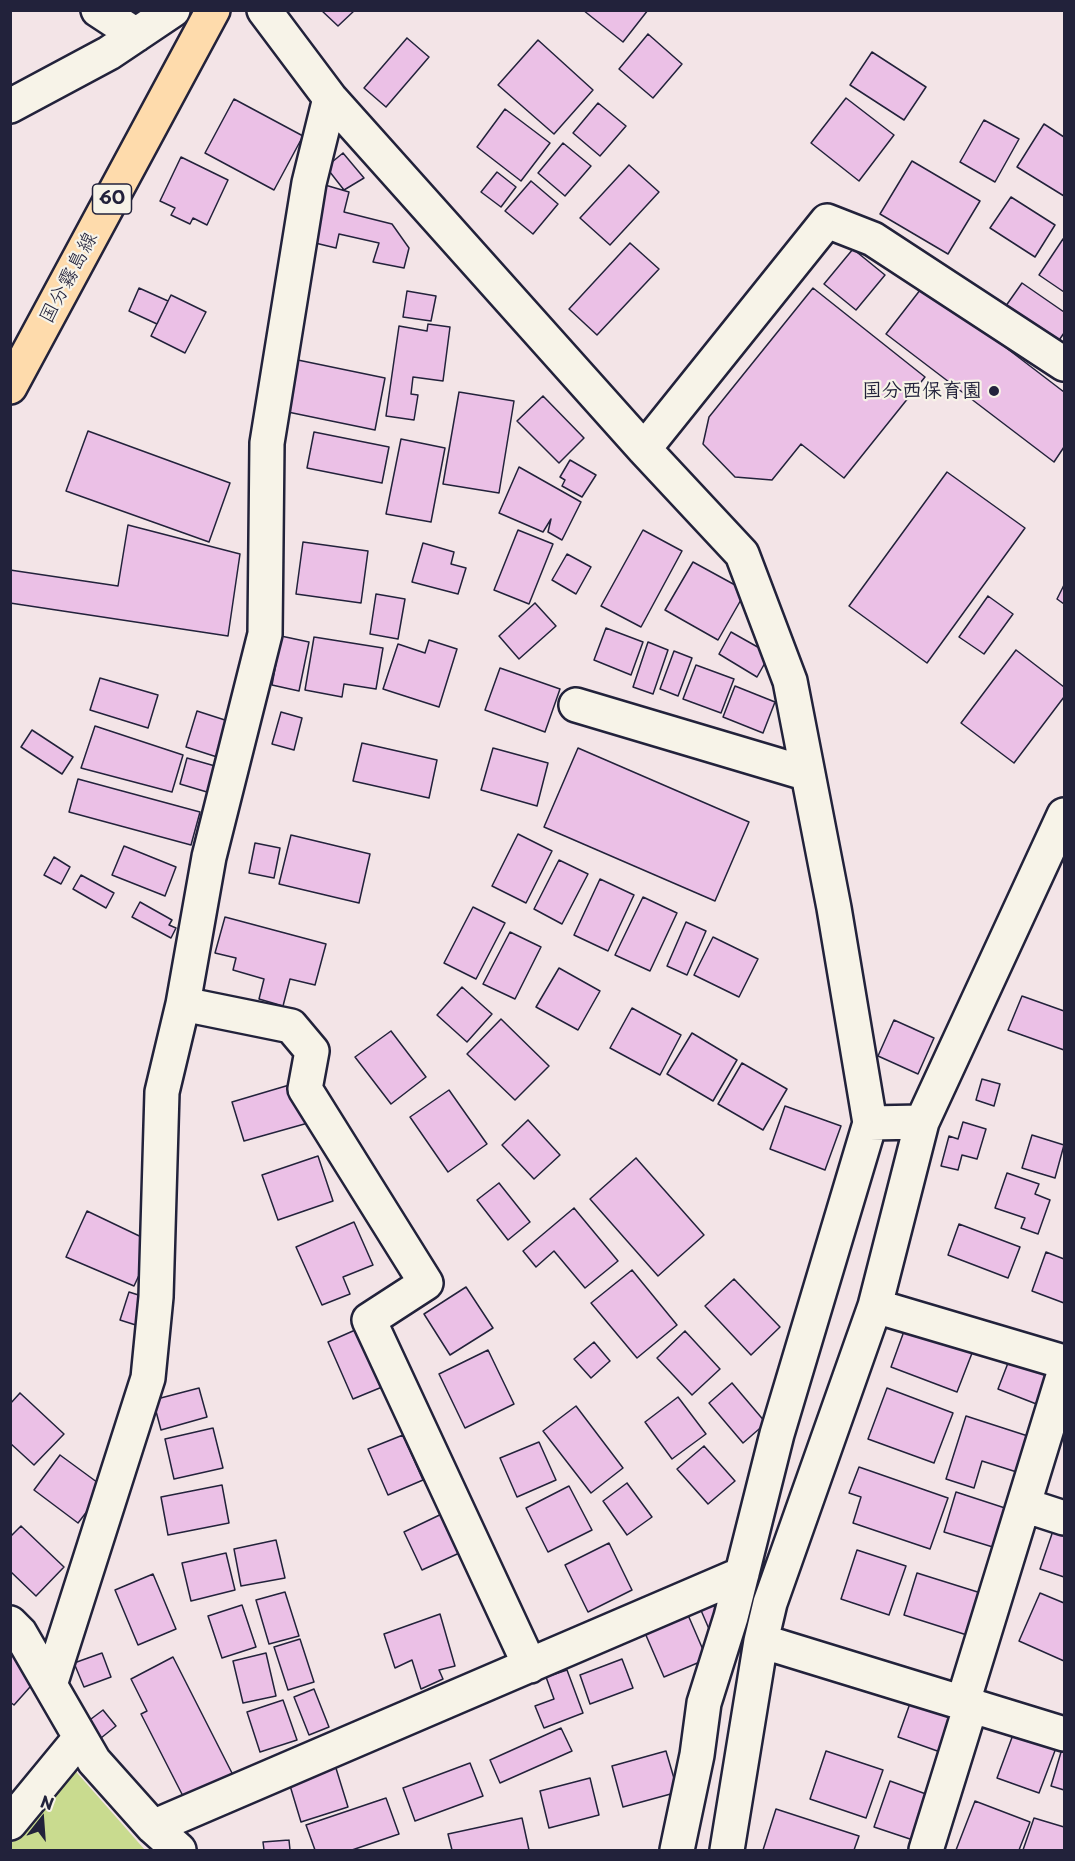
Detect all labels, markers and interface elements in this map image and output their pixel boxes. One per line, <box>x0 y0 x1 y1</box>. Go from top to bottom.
road number: 60 <box>92 184 132 214</box>
street label: 国分霧島線 <box>35 228 103 328</box>
place label: 国分西保育園 <box>862 379 982 403</box>
marker: 国分西保育園 <box>987 384 1001 398</box>
text: N <box>38 1788 57 1815</box>
north arrow <box>12 1789 72 1849</box>

